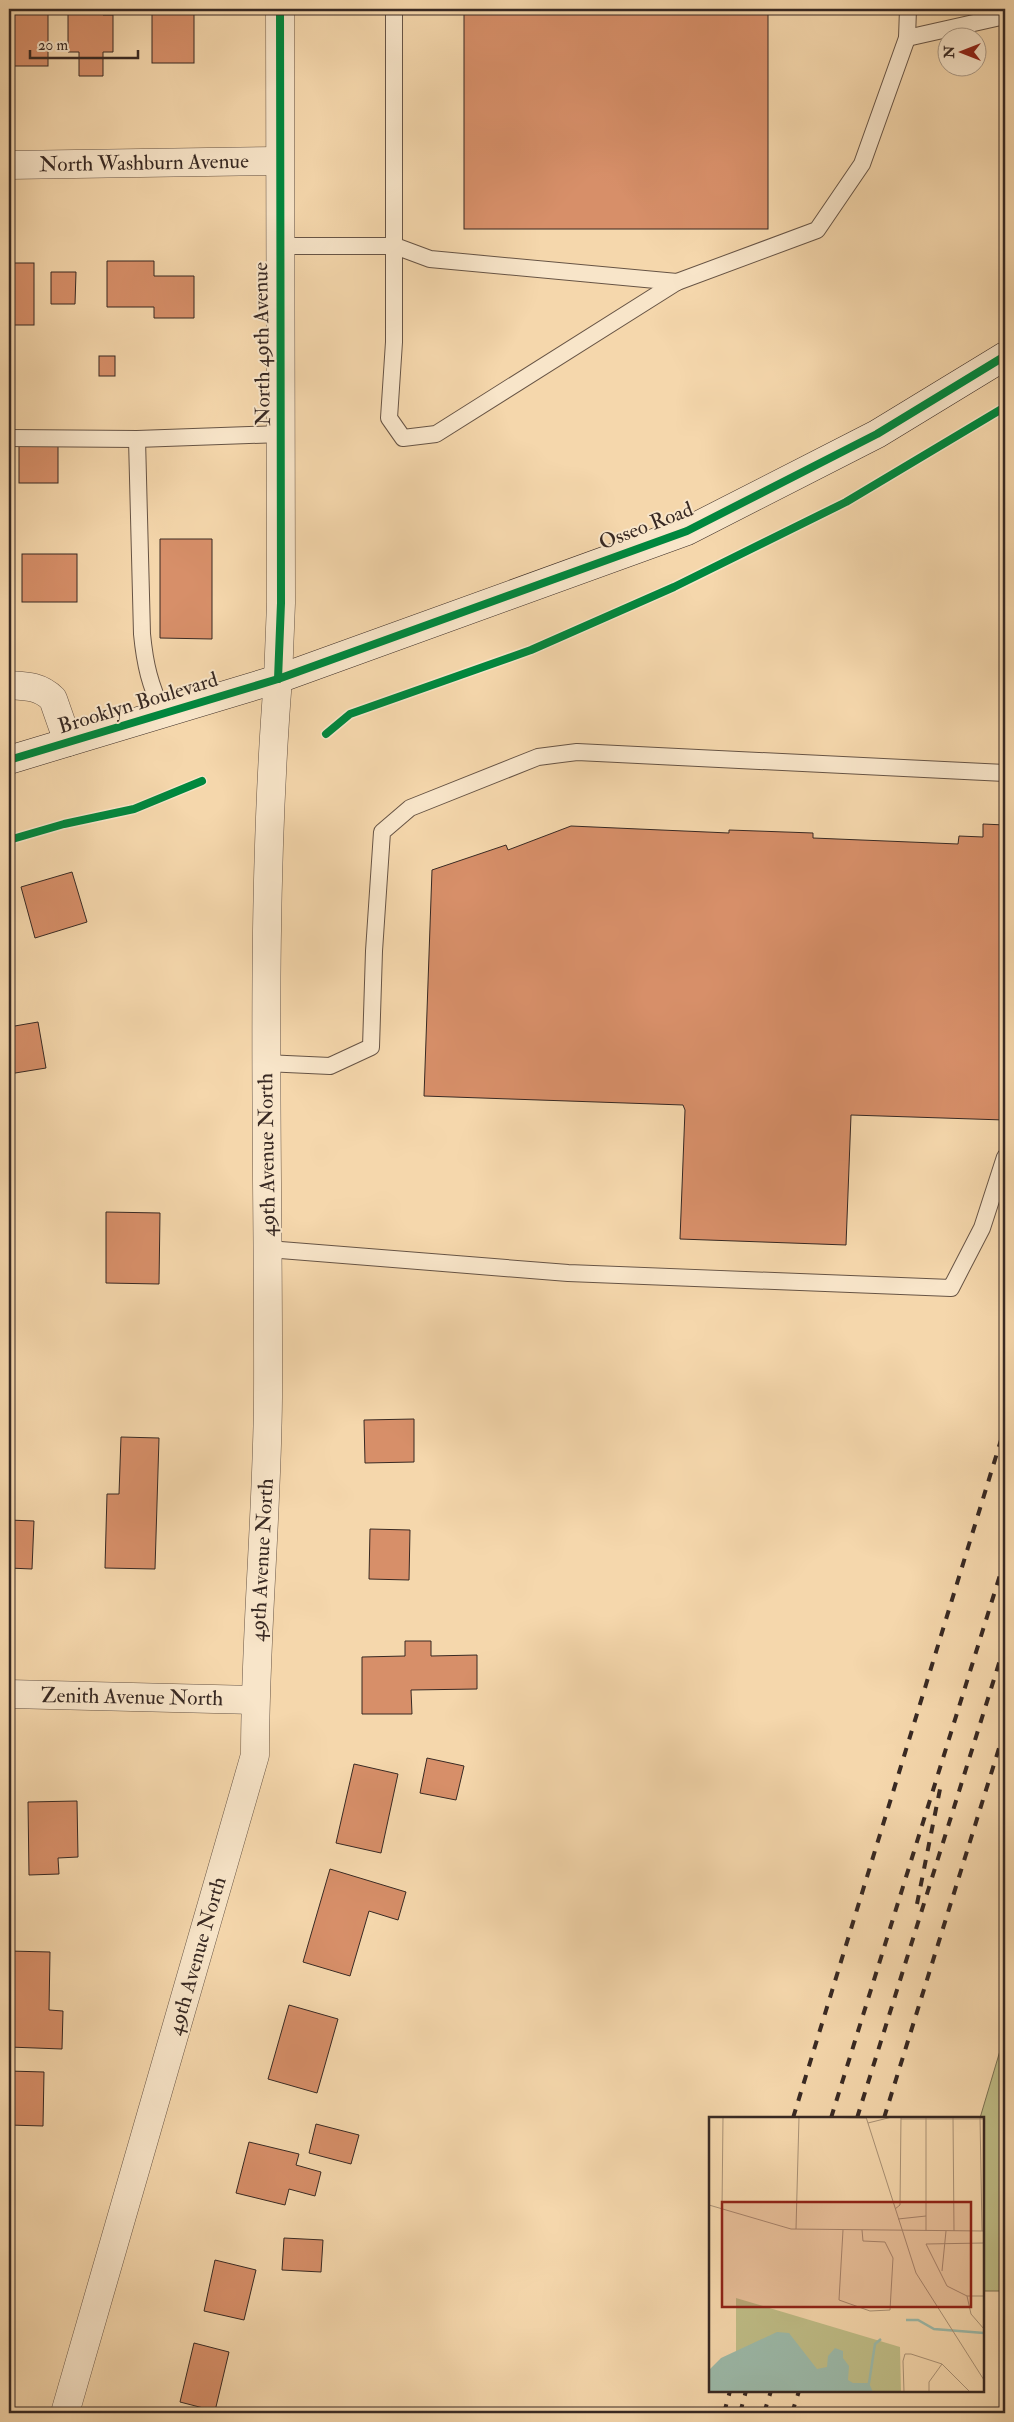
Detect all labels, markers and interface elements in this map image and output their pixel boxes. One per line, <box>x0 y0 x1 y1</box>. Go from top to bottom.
scale bar <box>30 28 138 60</box>
north arrow <box>936 28 986 78</box>
text: 20 m <box>38 36 68 55</box>
text: N <box>941 45 958 59</box>
street label: North Washburn Avenue <box>39 148 249 178</box>
street label: North 49th Avenue <box>247 262 277 426</box>
street label: Osseo Road <box>595 495 698 556</box>
street label: Brooklyn Boulevard <box>55 666 222 740</box>
street label: 49th Avenue North <box>252 1073 282 1237</box>
street label: 49th Avenue North <box>244 1478 280 1642</box>
street label: Zenith Avenue North <box>41 1682 223 1712</box>
street label: 49th Avenue North <box>161 1874 233 2038</box>
inset map <box>709 2117 984 2392</box>

